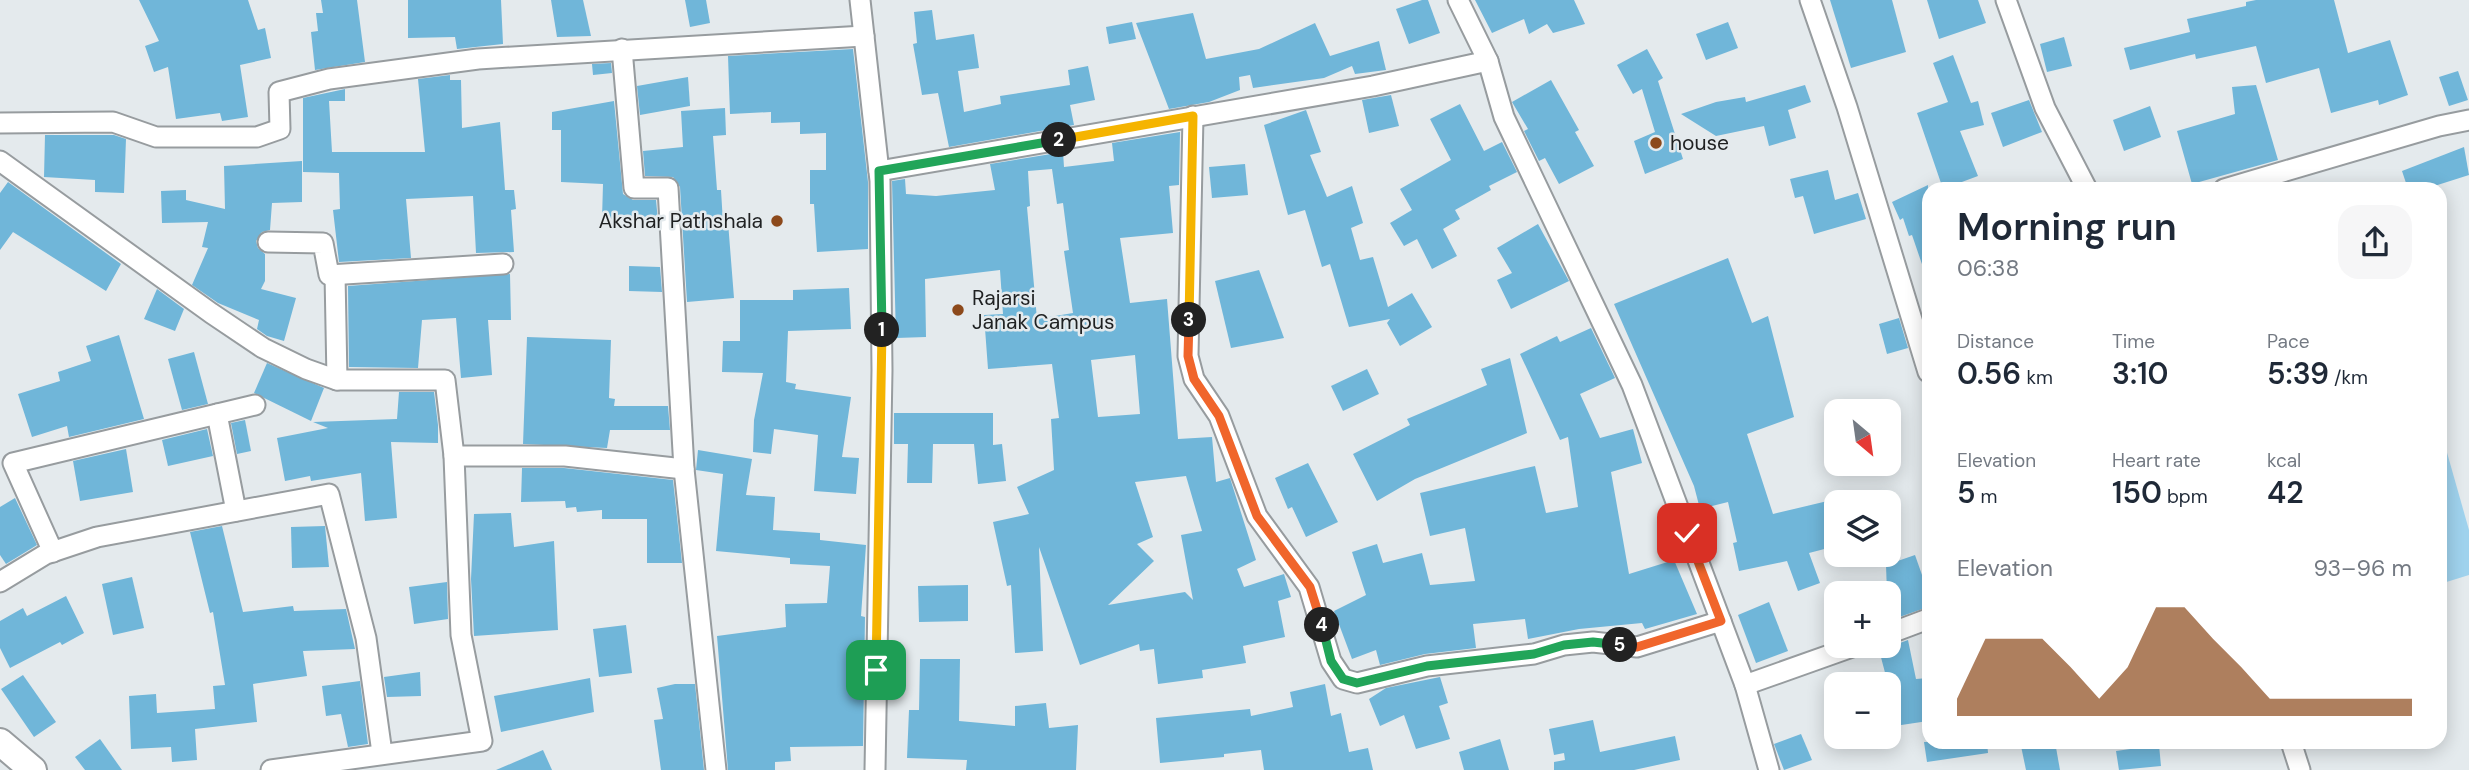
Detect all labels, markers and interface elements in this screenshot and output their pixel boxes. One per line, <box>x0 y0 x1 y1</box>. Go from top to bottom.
pin: 2 <box>1042 122 1076 158</box>
text: 2 <box>1053 127 1064 152</box>
place label: house <box>1670 129 1729 157</box>
marker: house <box>1648 135 1664 151</box>
text: Morning run <box>1957 202 2177 252</box>
button: share <box>2338 205 2412 279</box>
place label: Akshar Pathshala <box>598 207 763 235</box>
marker: Akshar Pathshala <box>769 213 785 229</box>
text: 06:38 <box>1957 253 2019 283</box>
place label: Rajarsi Janak Campus <box>972 284 1115 336</box>
marker: Rajarsi Janak Campus <box>950 302 966 318</box>
pin: 3 <box>1172 302 1206 338</box>
text: 3 <box>1183 307 1194 332</box>
pin: 1 <box>864 312 900 348</box>
text: 1 <box>878 317 885 342</box>
text: Distance <box>1957 329 2034 354</box>
text: Time <box>2112 329 2155 354</box>
text: Pace <box>2267 329 2310 354</box>
text: 0.56 <box>1957 354 2021 393</box>
text: 3:10 <box>2112 354 2169 393</box>
text: 5:39 <box>2267 354 2329 393</box>
text: km <box>2021 365 2053 390</box>
text: /km <box>2329 365 2368 390</box>
north arrow <box>1824 399 1900 476</box>
map controls <box>1824 399 1901 749</box>
text: Elevation <box>1957 448 2036 473</box>
text: Heart rate <box>2112 448 2201 473</box>
text: kcal <box>2267 448 2301 473</box>
text: 5 <box>1957 473 1976 512</box>
text: 150 <box>2112 473 2162 512</box>
text: 42 <box>2267 473 2303 512</box>
text: m <box>1976 484 1998 509</box>
text: bpm <box>2162 484 2208 509</box>
button: layers <box>1824 490 1901 567</box>
pin <box>1657 503 1717 563</box>
icon: check <box>1668 514 1706 552</box>
text: Elevation <box>1957 553 2053 583</box>
text: 93–96 m <box>2313 553 2412 583</box>
button: + <box>1824 581 1901 658</box>
pin: 4 <box>1304 608 1340 642</box>
text: 4 <box>1315 612 1328 637</box>
pin: 5 <box>1602 628 1638 662</box>
text: 5 <box>1614 632 1625 657</box>
pin <box>846 640 906 700</box>
icon: arrive <box>857 651 895 689</box>
button: − <box>1824 672 1901 749</box>

